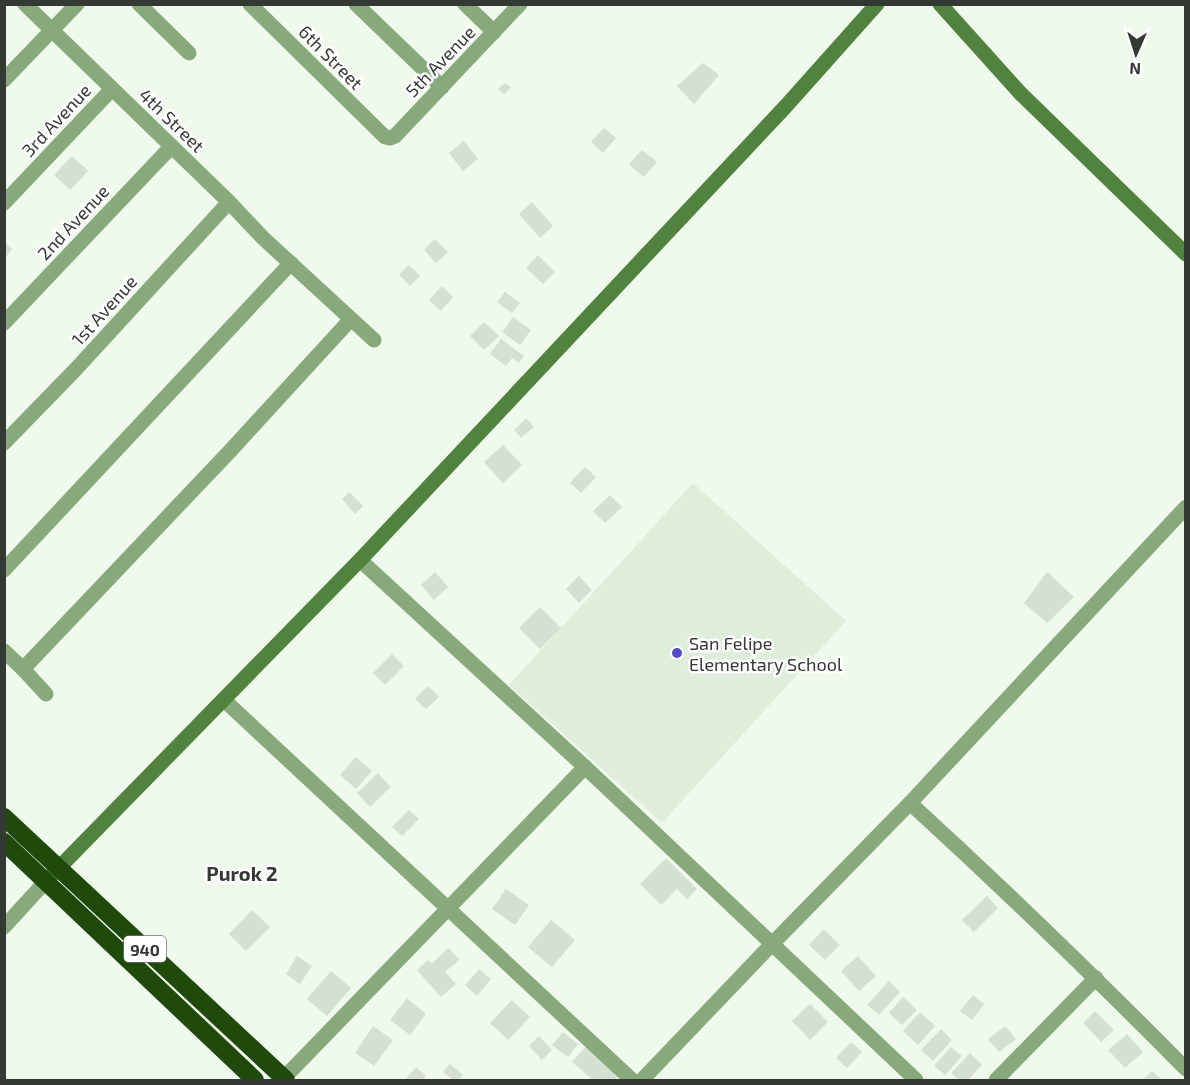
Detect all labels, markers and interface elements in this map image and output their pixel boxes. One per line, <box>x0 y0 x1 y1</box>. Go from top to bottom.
street label: 6th Street <box>294 20 368 94</box>
street label: 5th Avenue <box>401 21 479 101</box>
north arrow <box>1106 24 1166 84</box>
text: N <box>1129 60 1141 79</box>
street label: 3rd Avenue <box>17 79 95 161</box>
street label: 4th Street <box>135 83 209 157</box>
street label: 2nd Avenue <box>33 180 113 264</box>
street label: 1st Avenue <box>67 270 141 350</box>
place label: San Felipe Elementary School <box>689 632 843 675</box>
marker: San Felipe Elementary School <box>670 646 684 660</box>
district label: Purok 2 <box>206 861 278 885</box>
road number: 940 <box>124 936 166 962</box>

